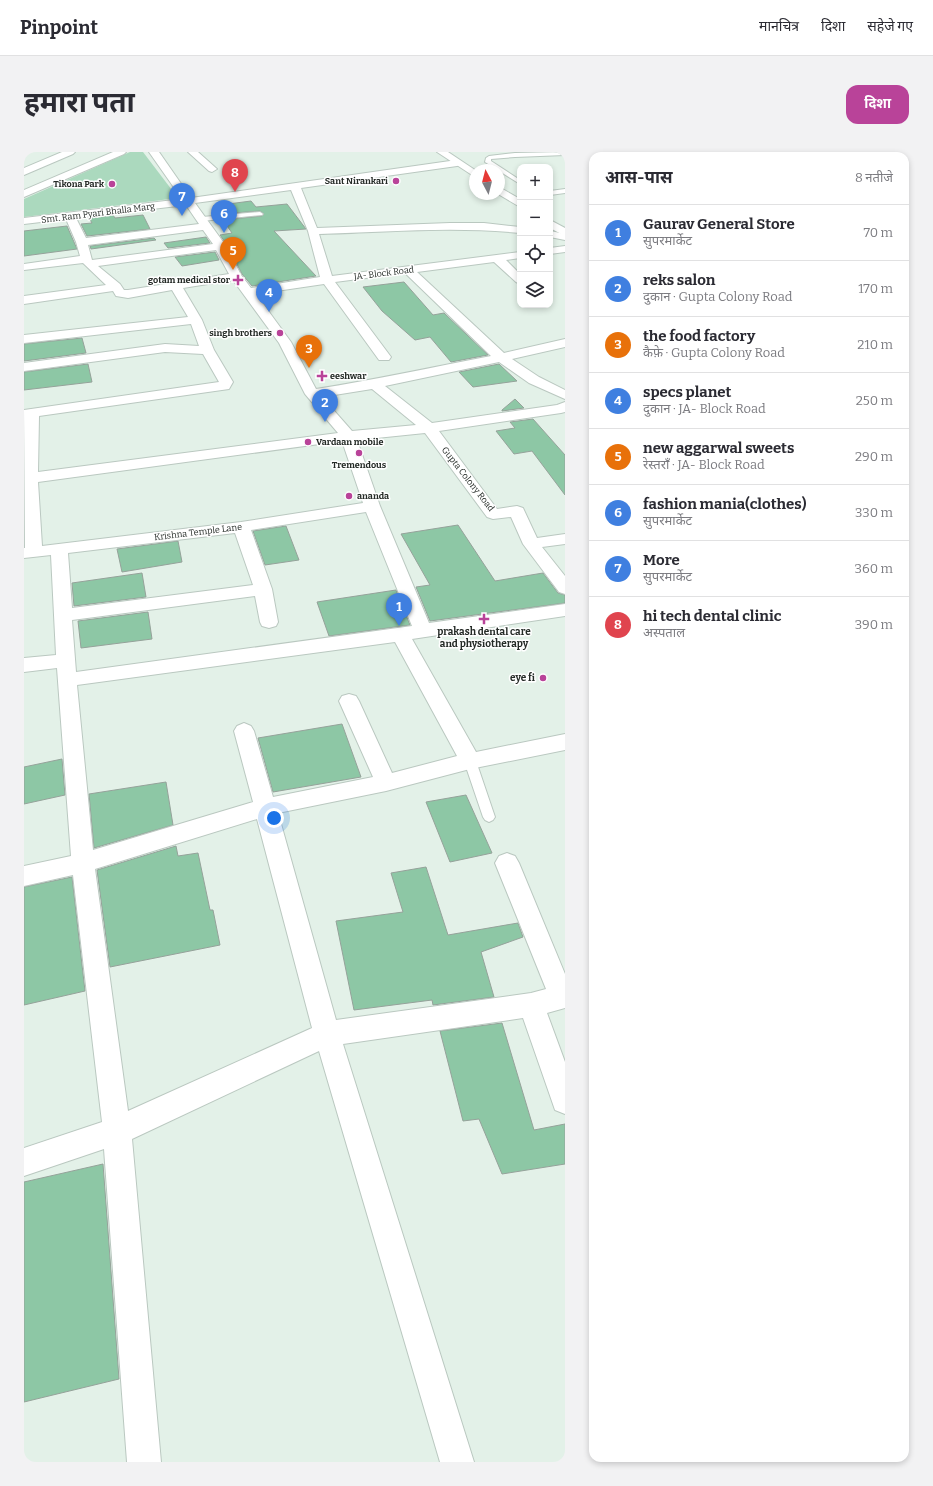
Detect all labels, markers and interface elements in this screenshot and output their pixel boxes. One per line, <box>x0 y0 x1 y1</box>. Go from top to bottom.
text: Pinpoint <box>20 16 98 39</box>
text: मानचित्र <box>759 18 799 35</box>
text: दिशा <box>821 18 845 35</box>
text: सहेजे गए <box>867 18 913 35</box>
button: दिशा <box>846 85 909 124</box>
text: हमारा पता <box>24 86 135 119</box>
pin: 8 <box>222 159 248 192</box>
north arrow <box>469 164 505 200</box>
map controls <box>517 164 553 308</box>
button: + <box>517 164 553 200</box>
text: आस-पास <box>605 167 673 188</box>
text: 8 नतीजे <box>855 170 893 185</box>
place label: Sant Nirankari <box>325 176 388 186</box>
marker: Sant Nirankari <box>391 176 401 186</box>
place label: Tikona Park <box>53 179 105 189</box>
marker: Tikona Park <box>107 179 117 189</box>
pin: 7 <box>169 183 195 216</box>
pin: 6 <box>211 200 237 233</box>
button: − <box>517 200 553 236</box>
street label: Smt. Ram Pyari Bhalla Marg <box>41 201 155 225</box>
text: Gaurav General Store <box>643 215 795 233</box>
text: 1 <box>615 225 621 240</box>
text: 70 m <box>863 225 893 240</box>
text: सुपरमार्केट <box>643 233 692 248</box>
button: locate <box>517 236 553 272</box>
pin: 5 <box>220 237 246 270</box>
street label: JA- Block Road <box>352 264 415 282</box>
text: reks salon <box>643 271 716 289</box>
button: layers <box>517 272 553 308</box>
place label: gotam medical stor <box>148 275 231 285</box>
marker: gotam medical stor <box>233 275 243 285</box>
pin: 4 <box>256 279 282 312</box>
text: 2 <box>614 281 622 296</box>
text: 170 m <box>858 281 893 296</box>
text: दुकान · Gupta Colony Road <box>643 289 793 304</box>
text: the food factory <box>643 327 755 345</box>
place label: singh brothers <box>209 328 273 338</box>
marker: singh brothers <box>275 328 285 338</box>
pin: 3 <box>296 335 322 368</box>
text: 3 <box>614 337 622 352</box>
text: 210 m <box>857 337 893 352</box>
text: कैफ़े · Gupta Colony Road <box>643 345 785 360</box>
marker: eeshwar <box>317 371 327 381</box>
place label: eeshwar <box>330 371 367 381</box>
text: specs planet <box>643 383 732 401</box>
pin: 2 <box>312 389 338 422</box>
text: 4 <box>614 393 622 408</box>
text: 250 m <box>856 393 893 408</box>
text: दुकान · JA- Block Road <box>643 401 766 416</box>
marker: Vardaan mobile <box>303 437 313 447</box>
place label: Vardaan mobile <box>316 437 384 447</box>
text: new aggarwal sweets <box>643 439 794 457</box>
street label: Gupta Colony Road <box>440 445 497 514</box>
marker: Tremendous <box>354 448 364 458</box>
text: 5 <box>614 449 622 464</box>
text: 290 m <box>855 449 893 464</box>
text: रेस्तराँ · JA- Block Road <box>643 457 765 472</box>
place label: Tremendous <box>332 460 387 470</box>
marker: ananda <box>344 491 354 501</box>
place label: ananda <box>357 491 389 501</box>
text: fashion mania(clothes) <box>643 495 806 513</box>
text: 6 <box>614 505 622 520</box>
text: 330 m <box>855 505 893 520</box>
text: सुपरमार्केट <box>643 513 692 528</box>
street label: Krishna Temple Lane <box>153 522 243 542</box>
text: More <box>643 551 680 569</box>
text: 7 <box>615 561 622 576</box>
text: 360 m <box>855 561 893 576</box>
text: सुपरमार्केट <box>643 569 692 584</box>
pin: 1 <box>386 593 412 626</box>
text: hi tech dental clinic <box>643 607 781 625</box>
marker: prakash dental care and physiotherapy <box>478 613 490 625</box>
text: 8 <box>614 617 622 632</box>
text: 390 m <box>855 617 893 632</box>
text: अस्पताल <box>643 625 685 640</box>
place label: prakash dental care and physiotherapy <box>437 626 531 650</box>
place label: eye fi <box>510 672 536 684</box>
marker: eye fi <box>538 673 548 683</box>
your location <box>264 808 284 828</box>

